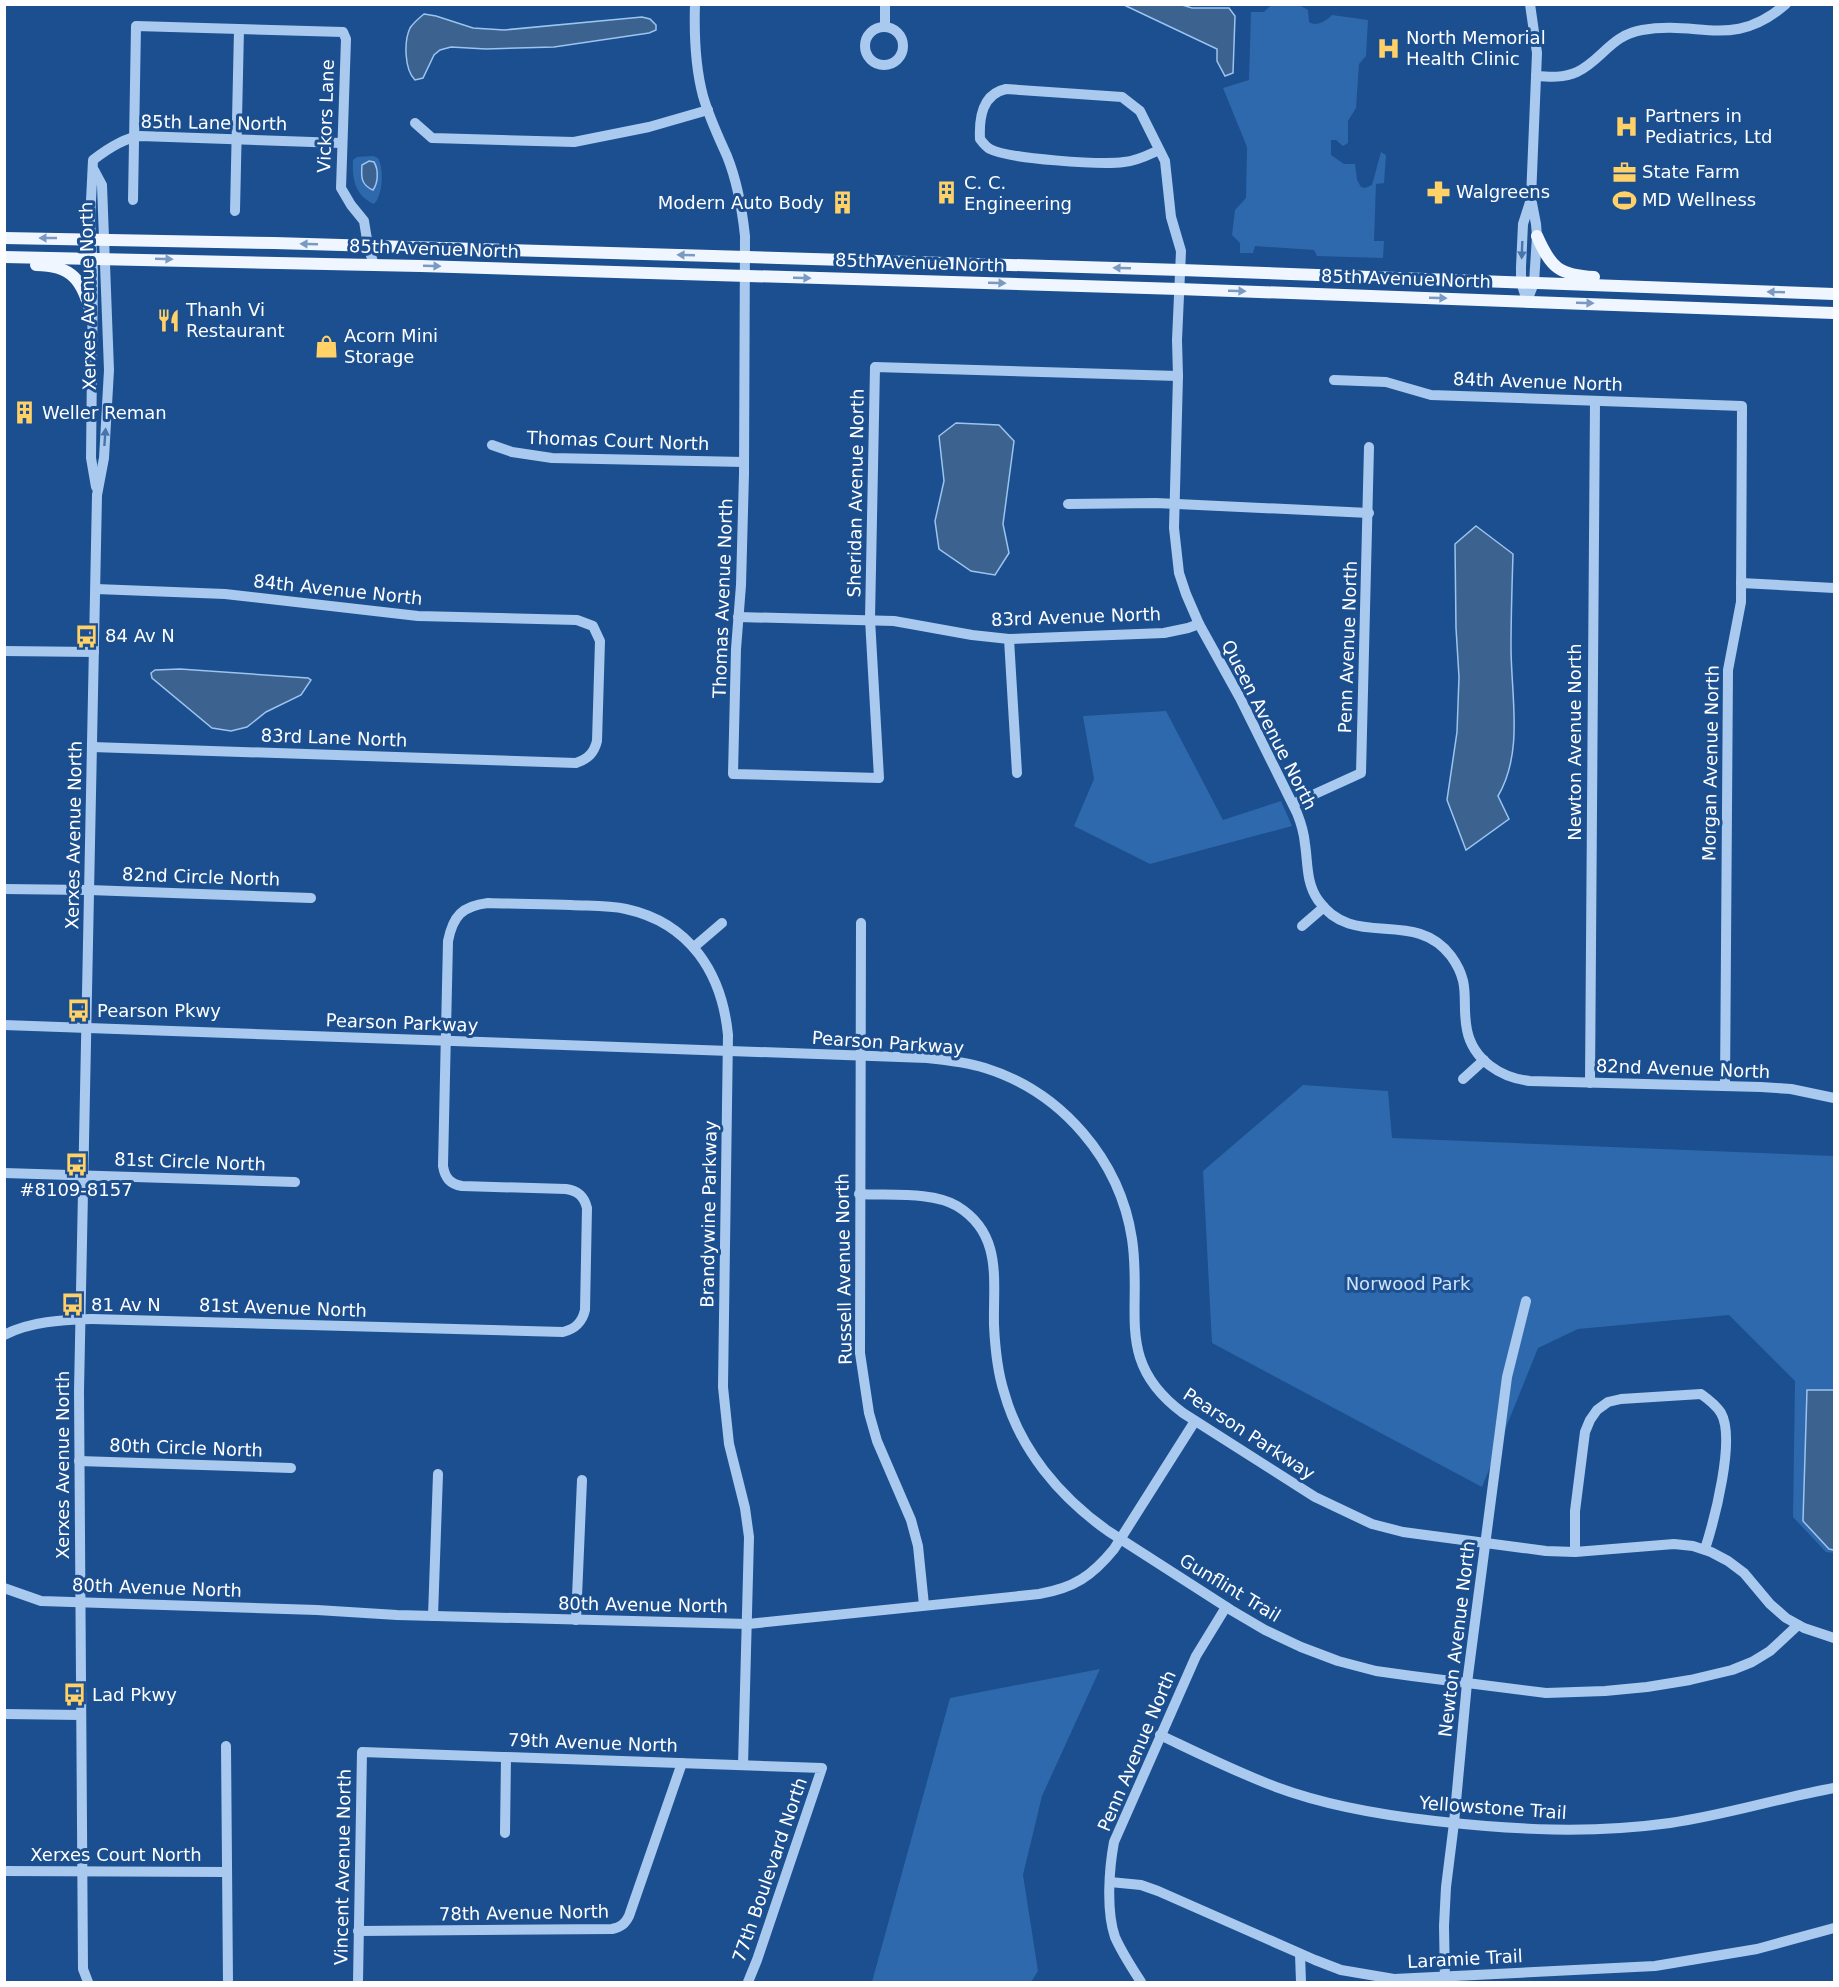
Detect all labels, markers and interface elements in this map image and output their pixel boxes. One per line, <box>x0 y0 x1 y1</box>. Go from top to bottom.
place label: North Memorial Health Clinic <box>1406 27 1546 69</box>
hospital icon: North Memorial Health Clinic <box>1375 35 1401 61</box>
street label: Vickors Lane <box>313 59 338 173</box>
place label: Partners in Pediatrics, Ltd <box>1645 105 1772 147</box>
street label: 85th Lane North <box>140 111 288 134</box>
hospital icon: Partners in Pediatrics, Ltd <box>1614 113 1640 139</box>
office icon: State Farm <box>1611 159 1637 185</box>
place label: State Farm <box>1642 161 1740 182</box>
place label: C. C. Engineering <box>964 172 1072 214</box>
pharmacy icon: Walgreens <box>1425 179 1451 205</box>
building icon: C. C. Engineering <box>933 180 959 206</box>
place label: Walgreens <box>1456 181 1550 202</box>
sports icon: MD Wellness <box>1611 187 1637 213</box>
place label: MD Wellness <box>1642 189 1756 210</box>
building icon: Modern Auto Body <box>829 190 855 216</box>
place label: Modern Auto Body <box>658 192 824 213</box>
street label: Xerxes Avenue North <box>75 201 100 391</box>
one-way arrow <box>38 233 57 243</box>
street label: 85th Avenue North <box>349 235 519 262</box>
one-way arrow <box>300 240 319 249</box>
one-way arrow <box>1517 240 1527 259</box>
street label: 85th Avenue North <box>835 249 1005 276</box>
one-way arrow <box>677 250 696 260</box>
one-way arrow <box>154 255 173 264</box>
one-way arrow <box>423 262 442 271</box>
one-way arrow <box>1113 263 1132 273</box>
street label: 85th Avenue North <box>1321 265 1491 292</box>
one-way arrow <box>793 273 812 282</box>
one-way arrow <box>988 279 1007 288</box>
one-way arrow <box>1228 286 1247 295</box>
one-way arrow <box>1767 287 1786 296</box>
one-way arrow <box>1428 293 1447 302</box>
place label: Thanh Vi Restaurant <box>185 299 285 341</box>
one-way arrow <box>1576 299 1595 308</box>
restaurant icon: Thanh Vi Restaurant <box>155 307 181 333</box>
place label: Acorn Mini Storage <box>344 325 438 367</box>
shop icon: Acorn Mini Storage <box>313 333 339 359</box>
street label: 84th Avenue North <box>1453 368 1623 395</box>
street label: Sheridan Avenue North <box>843 388 868 598</box>
building icon: Weller Reman <box>11 400 37 426</box>
place label: Weller Reman <box>42 402 167 423</box>
one-way arrow <box>100 427 110 446</box>
street label: Thomas Court North <box>525 427 710 454</box>
street label: Thomas Avenue North <box>708 498 736 699</box>
street label: Penn Avenue North <box>1334 560 1361 734</box>
street label: 84th Avenue North <box>252 570 424 609</box>
street label: 83rd Avenue North <box>991 603 1161 630</box>
bus stop icon: 84 Av N <box>74 623 100 649</box>
place label: 84 Av N <box>105 625 175 646</box>
street label: Queen Avenue North <box>1217 636 1321 813</box>
street label: Newton Avenue North <box>1564 643 1585 841</box>
street label: Morgan Avenue North <box>1698 665 1723 861</box>
street label: 83rd Lane North <box>260 724 408 751</box>
street label: Xerxes Avenue North <box>61 740 86 930</box>
street label: 82nd Circle North <box>122 863 280 890</box>
bus stop icon: Pearson Pkwy <box>66 998 92 1024</box>
place label: Pearson Pkwy <box>97 1000 221 1021</box>
street label: Pearson Parkway <box>325 1009 479 1036</box>
street label: Pearson Parkway <box>811 1027 965 1058</box>
street label: 82nd Avenue North <box>1596 1055 1771 1082</box>
street label: Brandywine Parkway <box>696 1120 721 1308</box>
street label: 81st Circle North <box>114 1148 266 1175</box>
bus stop icon: #8109-8157 <box>63 1151 89 1177</box>
street label: Russell Avenue North <box>831 1173 856 1365</box>
place label: #8109-8157 <box>19 1179 133 1200</box>
park label: Norwood Park <box>1346 1273 1471 1294</box>
bus stop icon: 81 Av N <box>60 1292 86 1318</box>
place label: 81 Av N <box>91 1294 161 1315</box>
street label: 81st Avenue North <box>199 1294 367 1321</box>
street label: Xerxes Avenue North <box>52 1371 73 1559</box>
street label: Pearson Parkway <box>1180 1383 1319 1484</box>
street label: 80th Circle North <box>109 1434 263 1461</box>
street label: Newton Avenue North <box>1434 1540 1479 1738</box>
street label: Gunflint Trail <box>1176 1549 1285 1626</box>
street label: 80th Avenue North <box>72 1574 242 1601</box>
street label: 80th Avenue North <box>558 1593 728 1616</box>
street label: Penn Avenue North <box>1093 1667 1180 1834</box>
bus stop icon: Lad Pkwy <box>61 1682 87 1708</box>
place label: Lad Pkwy <box>92 1684 177 1705</box>
street label: 79th Avenue North <box>508 1729 678 1756</box>
street label: Vincent Avenue North <box>330 1769 355 1965</box>
street label: 77th Boulevard North <box>728 1775 811 1965</box>
street label: Yellowstone Trail <box>1418 1792 1568 1823</box>
street label: Xerxes Court North <box>30 1844 202 1865</box>
street label: 78th Avenue North <box>439 1901 609 1924</box>
street label: Laramie Trail <box>1407 1945 1523 1972</box>

